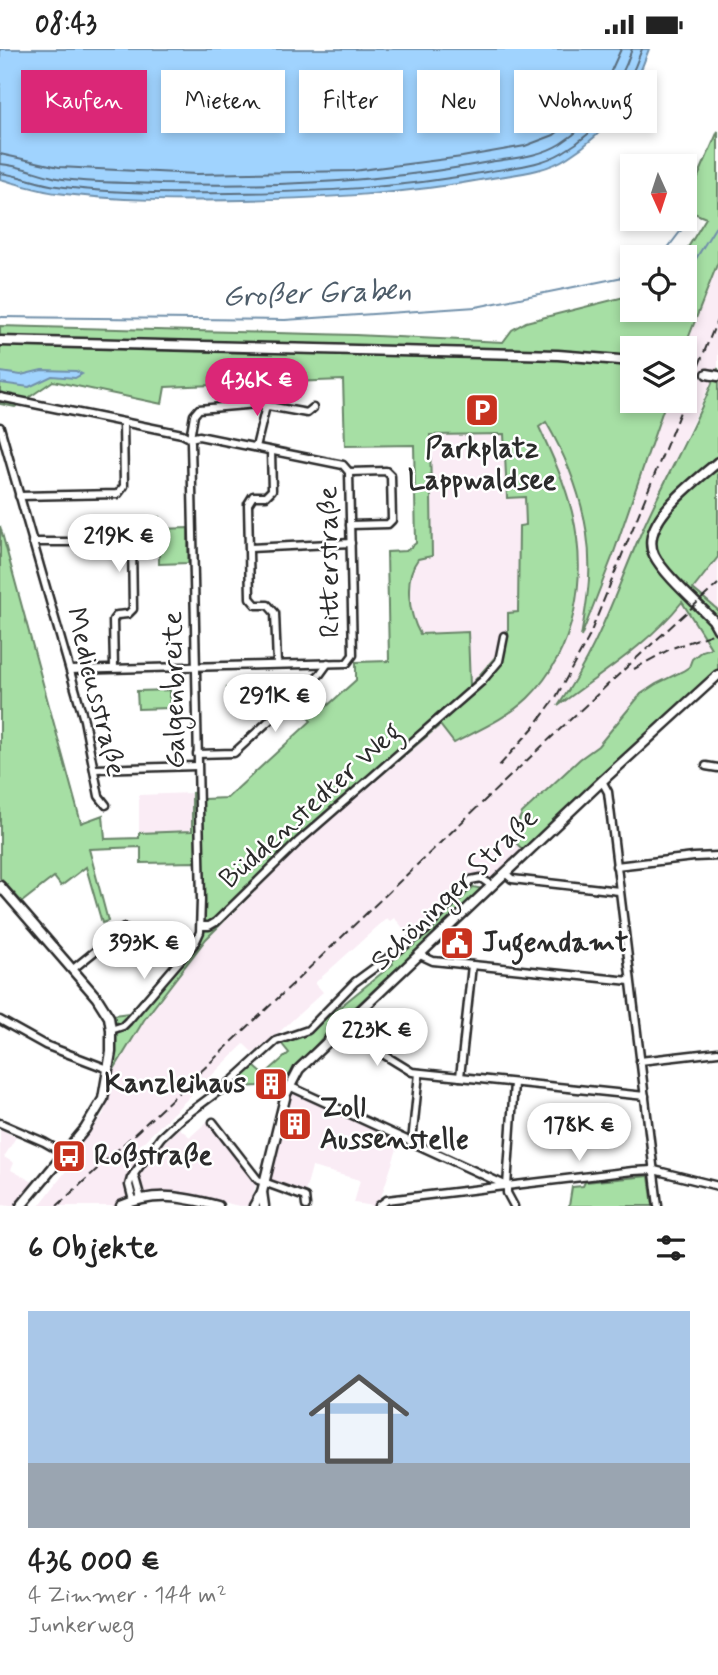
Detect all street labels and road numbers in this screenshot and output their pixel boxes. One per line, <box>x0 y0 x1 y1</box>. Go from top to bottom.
street label: Ritterstraße <box>310 486 350 638</box>
street label: Medicusstraße <box>56 604 134 780</box>
street label: Galgenbreite <box>155 611 197 769</box>
street label: Büddenstedter Weg <box>212 714 412 900</box>
street label: Schöninger Straße <box>363 800 548 981</box>

